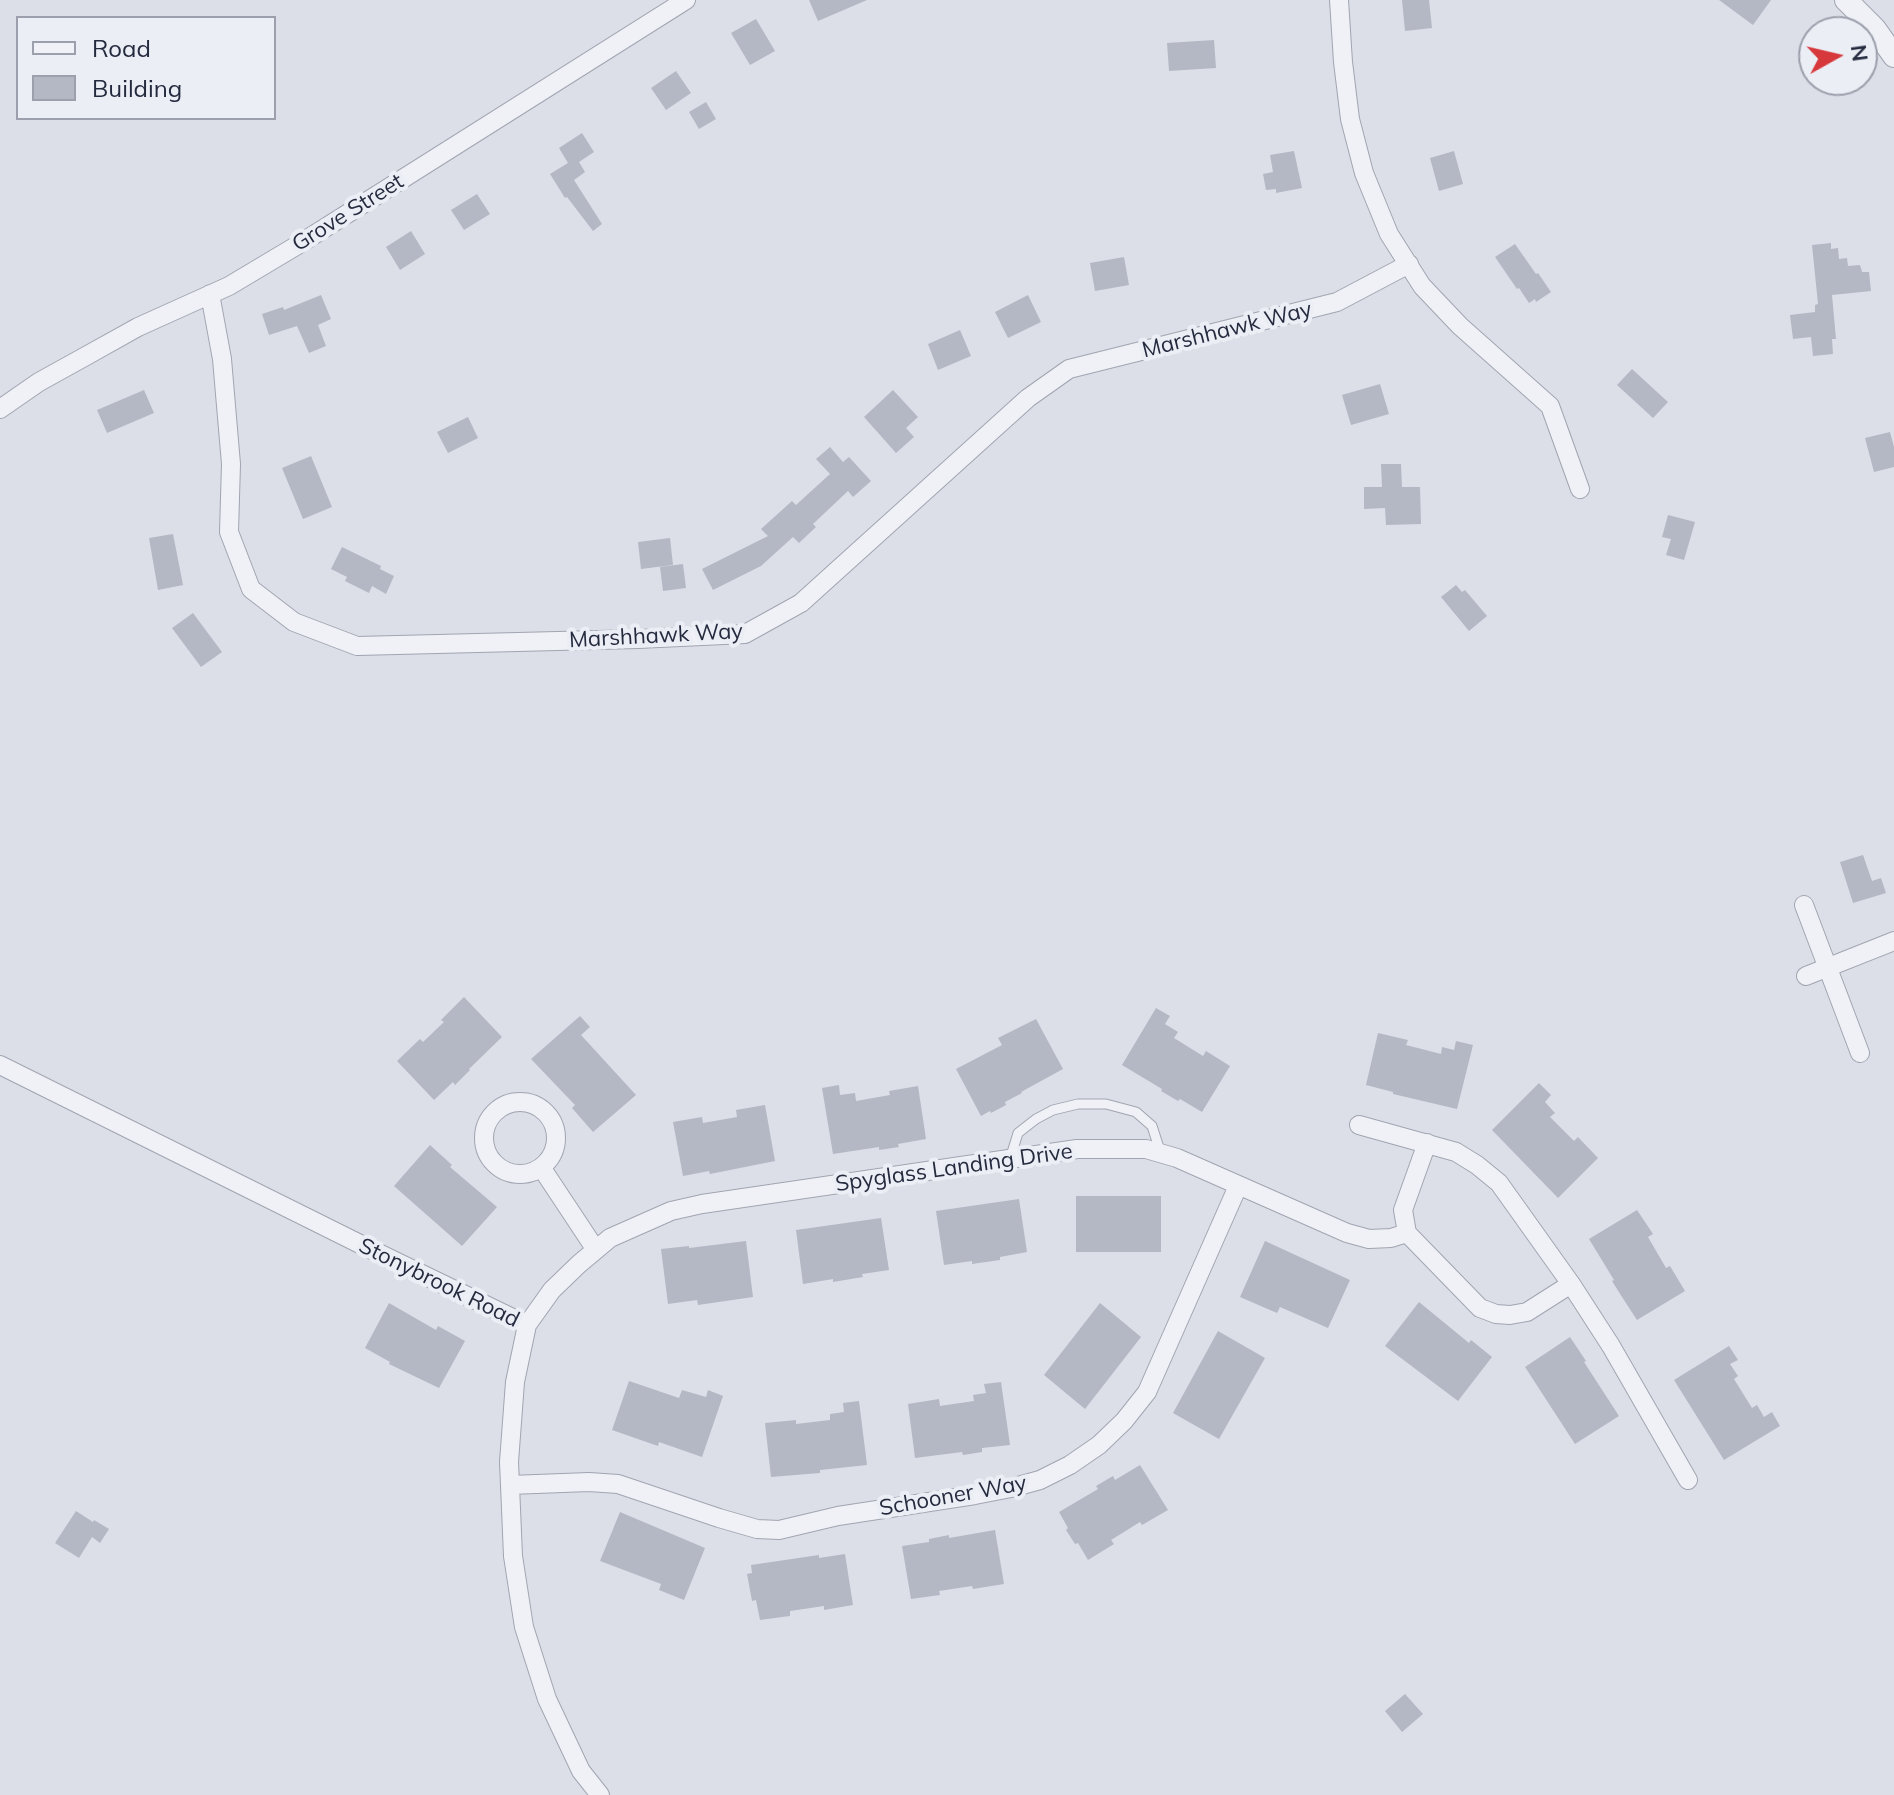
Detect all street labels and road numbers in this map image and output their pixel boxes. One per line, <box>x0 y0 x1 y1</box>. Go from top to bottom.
street label: Grove Street <box>287 168 409 258</box>
street label: Marshhawk Way <box>1139 296 1315 364</box>
street label: Marshhawk Way <box>568 618 744 654</box>
street label: Spyglass Landing Drive <box>834 1138 1074 1198</box>
street label: Stonybrook Road <box>354 1233 524 1333</box>
street label: Schooner Way <box>877 1470 1029 1522</box>

